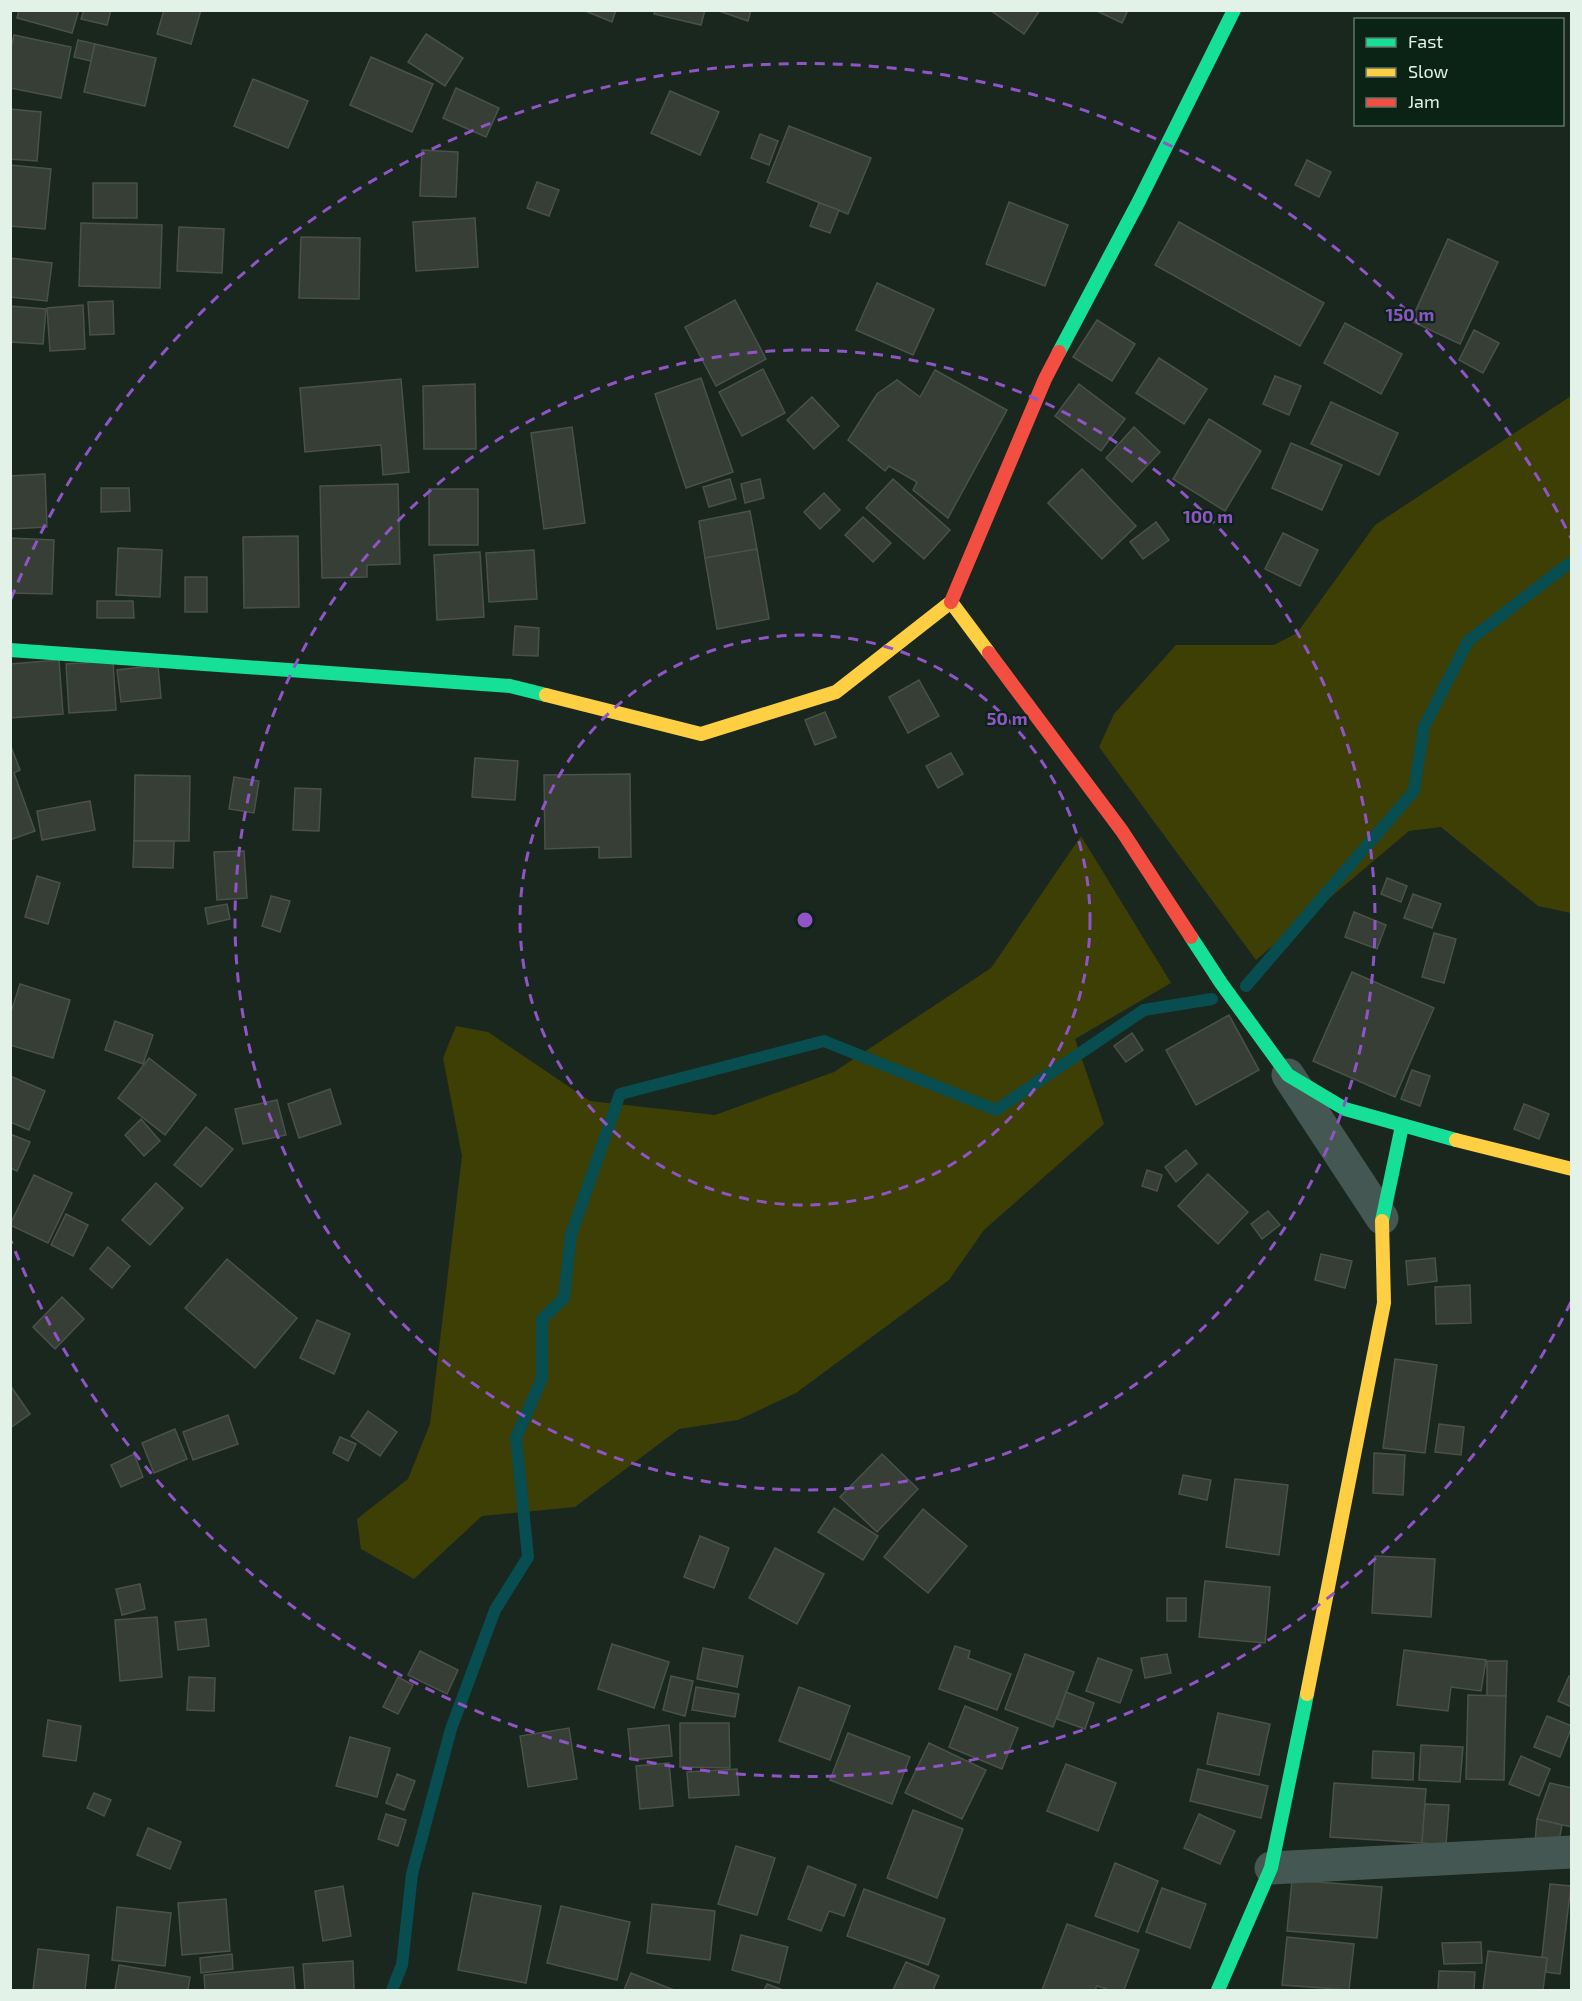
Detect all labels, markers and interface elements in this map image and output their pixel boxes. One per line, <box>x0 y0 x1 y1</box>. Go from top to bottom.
legend <box>1354 18 1564 126</box>
text: Fast <box>1408 30 1443 52</box>
text: Slow <box>1408 60 1449 82</box>
text: Jam <box>1408 90 1440 112</box>
text: 150 m <box>1386 303 1434 325</box>
text: 100 m <box>1183 505 1233 527</box>
text: 50 m <box>986 707 1028 729</box>
centre of rings <box>795 910 815 930</box>

